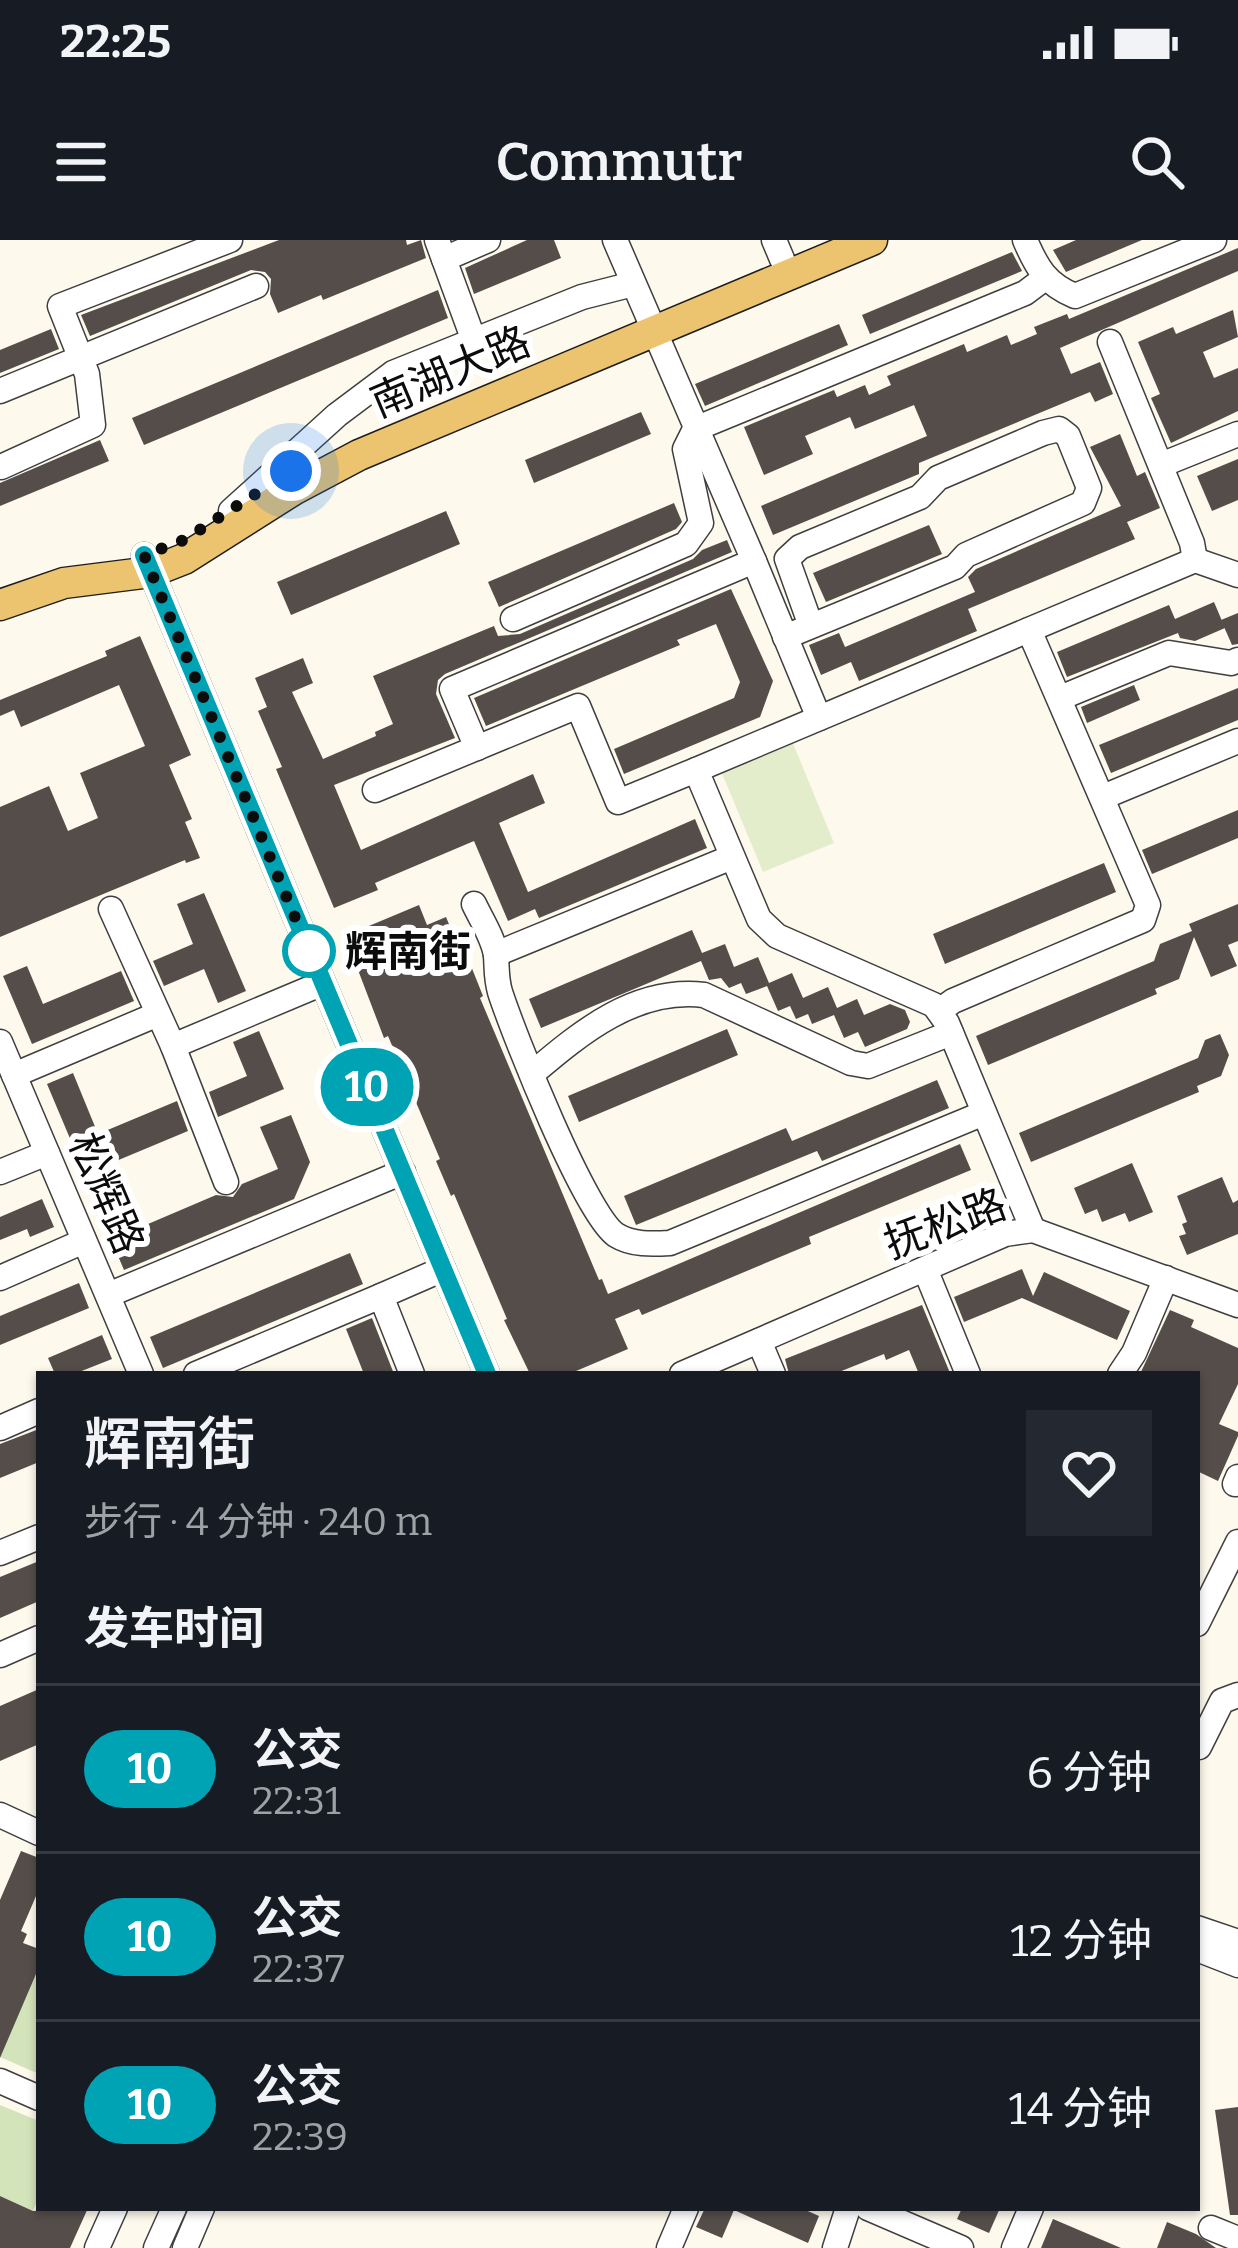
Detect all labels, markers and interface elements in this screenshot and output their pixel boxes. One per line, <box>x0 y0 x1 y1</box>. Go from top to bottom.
text: 22:25 <box>60 15 171 69</box>
icon: menu <box>48 129 114 195</box>
icon: search <box>1124 129 1190 195</box>
text: Commutr <box>496 130 742 194</box>
street label: 南湖大路 <box>363 316 537 428</box>
your location <box>261 441 321 501</box>
marker: 辉南街 <box>284 926 334 976</box>
place label: 辉南街 <box>345 927 471 977</box>
line badge: 10 <box>313 1048 421 1126</box>
text: 10 <box>345 1062 389 1112</box>
street label: 松辉路 <box>58 1126 154 1261</box>
street label: 抚松路 <box>878 1179 1013 1269</box>
button: heart <box>1026 1410 1152 1536</box>
text: 辉南街 <box>84 1411 255 1479</box>
text: 步行 · 4 分钟 · 240 m <box>84 1499 432 1545</box>
text: 发车时间 <box>84 1602 264 1656</box>
text: 公交 <box>252 1723 342 1777</box>
text: 10 <box>128 1744 172 1794</box>
text: 6 分钟 <box>1027 1746 1152 1800</box>
text: 22:31 <box>252 1778 341 1824</box>
text: 公交 <box>252 1891 342 1945</box>
text: 10 <box>128 1912 172 1962</box>
text: 12 分钟 <box>1010 1914 1152 1968</box>
text: 22:37 <box>252 1946 344 1992</box>
text: 公交 <box>252 2059 342 2113</box>
text: 10 <box>128 2080 172 2130</box>
text: 14 分钟 <box>1008 2082 1152 2136</box>
text: 22:39 <box>252 2114 348 2160</box>

